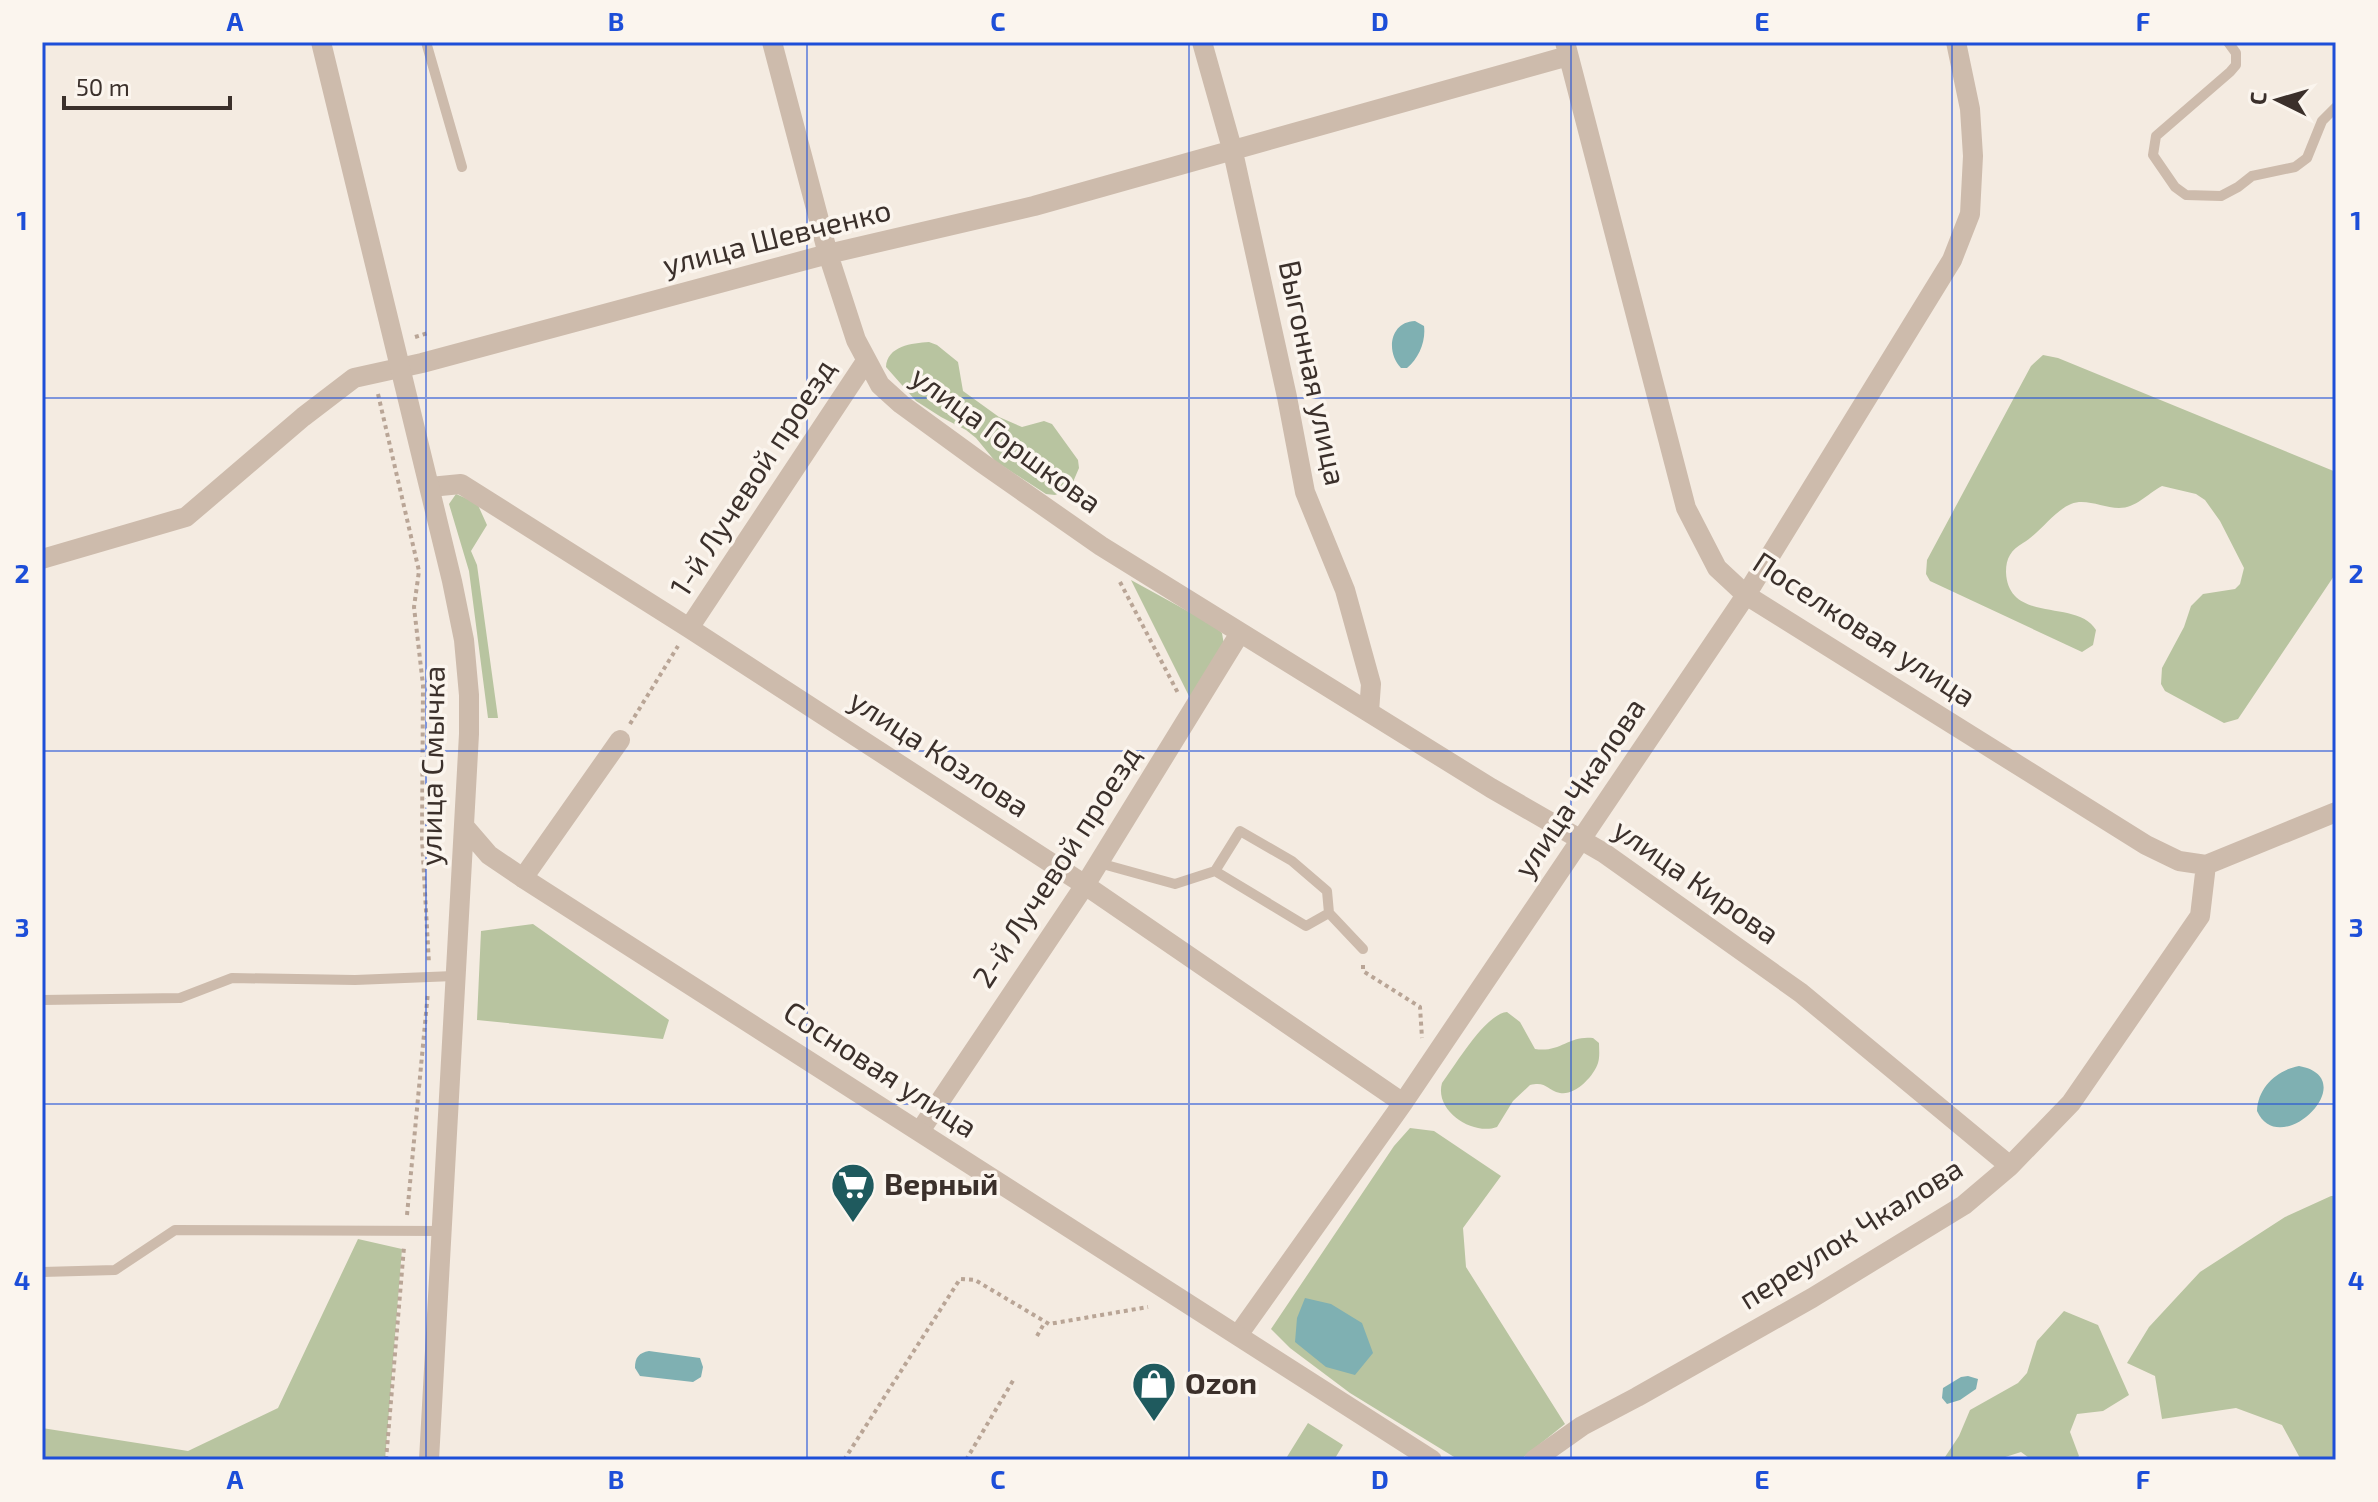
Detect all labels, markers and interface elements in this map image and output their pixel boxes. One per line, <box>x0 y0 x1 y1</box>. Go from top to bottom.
text: A <box>227 5 244 36</box>
text: B <box>608 5 624 36</box>
text: C <box>990 5 1006 36</box>
text: D <box>1371 5 1389 36</box>
text: E <box>1754 5 1770 36</box>
text: F <box>2136 5 2150 36</box>
scale bar <box>64 60 230 110</box>
north arrow <box>2238 60 2318 140</box>
text: 50 m <box>76 72 130 101</box>
text: С <box>2244 91 2271 106</box>
street label: улица Шевченко <box>659 190 895 283</box>
text: 1 <box>16 204 28 235</box>
text: 1 <box>2350 204 2362 235</box>
street label: Выгонная улица <box>1272 257 1355 489</box>
street label: 1-й Лучевой проезд <box>661 351 842 603</box>
street label: улица Горшкова <box>904 357 1109 520</box>
street label: Поселковая улица <box>1747 543 1983 714</box>
text: 2 <box>14 557 30 588</box>
text: 2 <box>2348 557 2364 588</box>
street label: улица Смычка <box>411 666 452 866</box>
street label: улица Козлова <box>843 681 1037 825</box>
street label: улица Чкалова <box>1505 690 1653 884</box>
street label: 2-й Лучевой проезд <box>964 738 1148 994</box>
street label: улица Кирова <box>1607 810 1787 952</box>
text: 3 <box>15 911 29 942</box>
text: 3 <box>2349 911 2363 942</box>
street label: Сосновая улица <box>777 992 985 1145</box>
street label: переулок Чкалова <box>1731 1149 1969 1317</box>
supermarket icon: Верный <box>829 1161 877 1224</box>
place label: Верный <box>884 1165 998 1201</box>
text: 4 <box>14 1264 30 1295</box>
text: 4 <box>2348 1264 2364 1295</box>
shop icon: Ozon <box>1130 1360 1178 1423</box>
place label: Ozon <box>1185 1364 1257 1400</box>
text: A <box>227 1463 244 1494</box>
text: B <box>608 1463 624 1494</box>
text: C <box>990 1463 1006 1494</box>
text: D <box>1371 1463 1389 1494</box>
text: E <box>1754 1463 1770 1494</box>
text: F <box>2136 1463 2150 1494</box>

